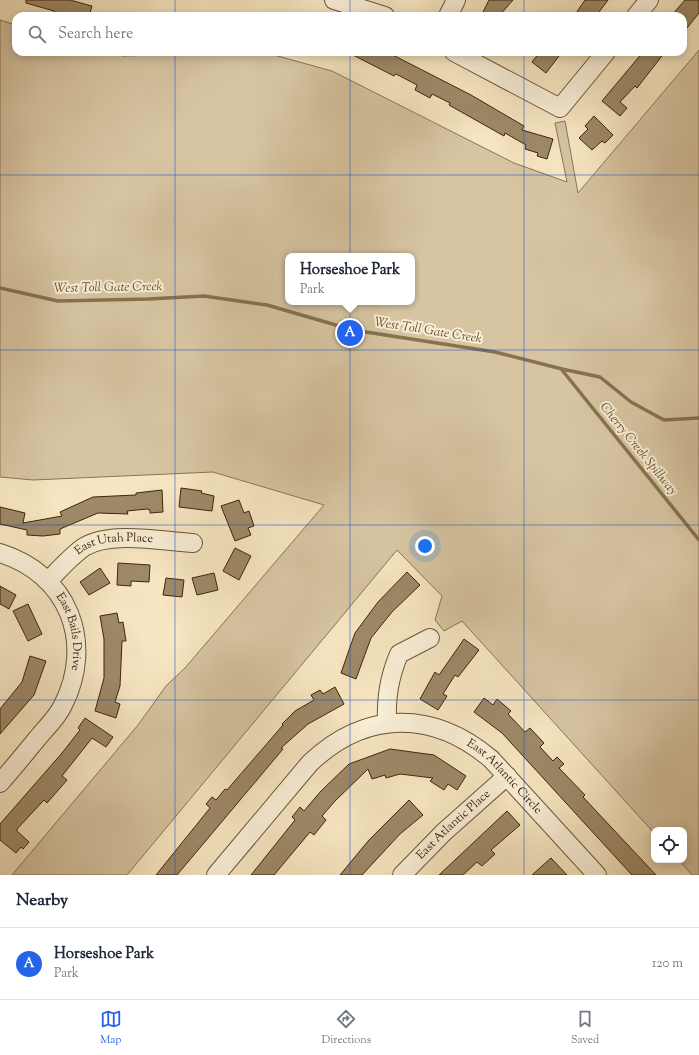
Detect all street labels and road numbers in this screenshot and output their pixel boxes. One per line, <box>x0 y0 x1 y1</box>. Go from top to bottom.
street label: East Utah Place <box>71 529 154 560</box>
street label: East Bails Drive <box>51 589 85 672</box>
street label: East Atlantic Circle <box>463 735 547 819</box>
street label: East Atlantic Place <box>412 785 495 864</box>

